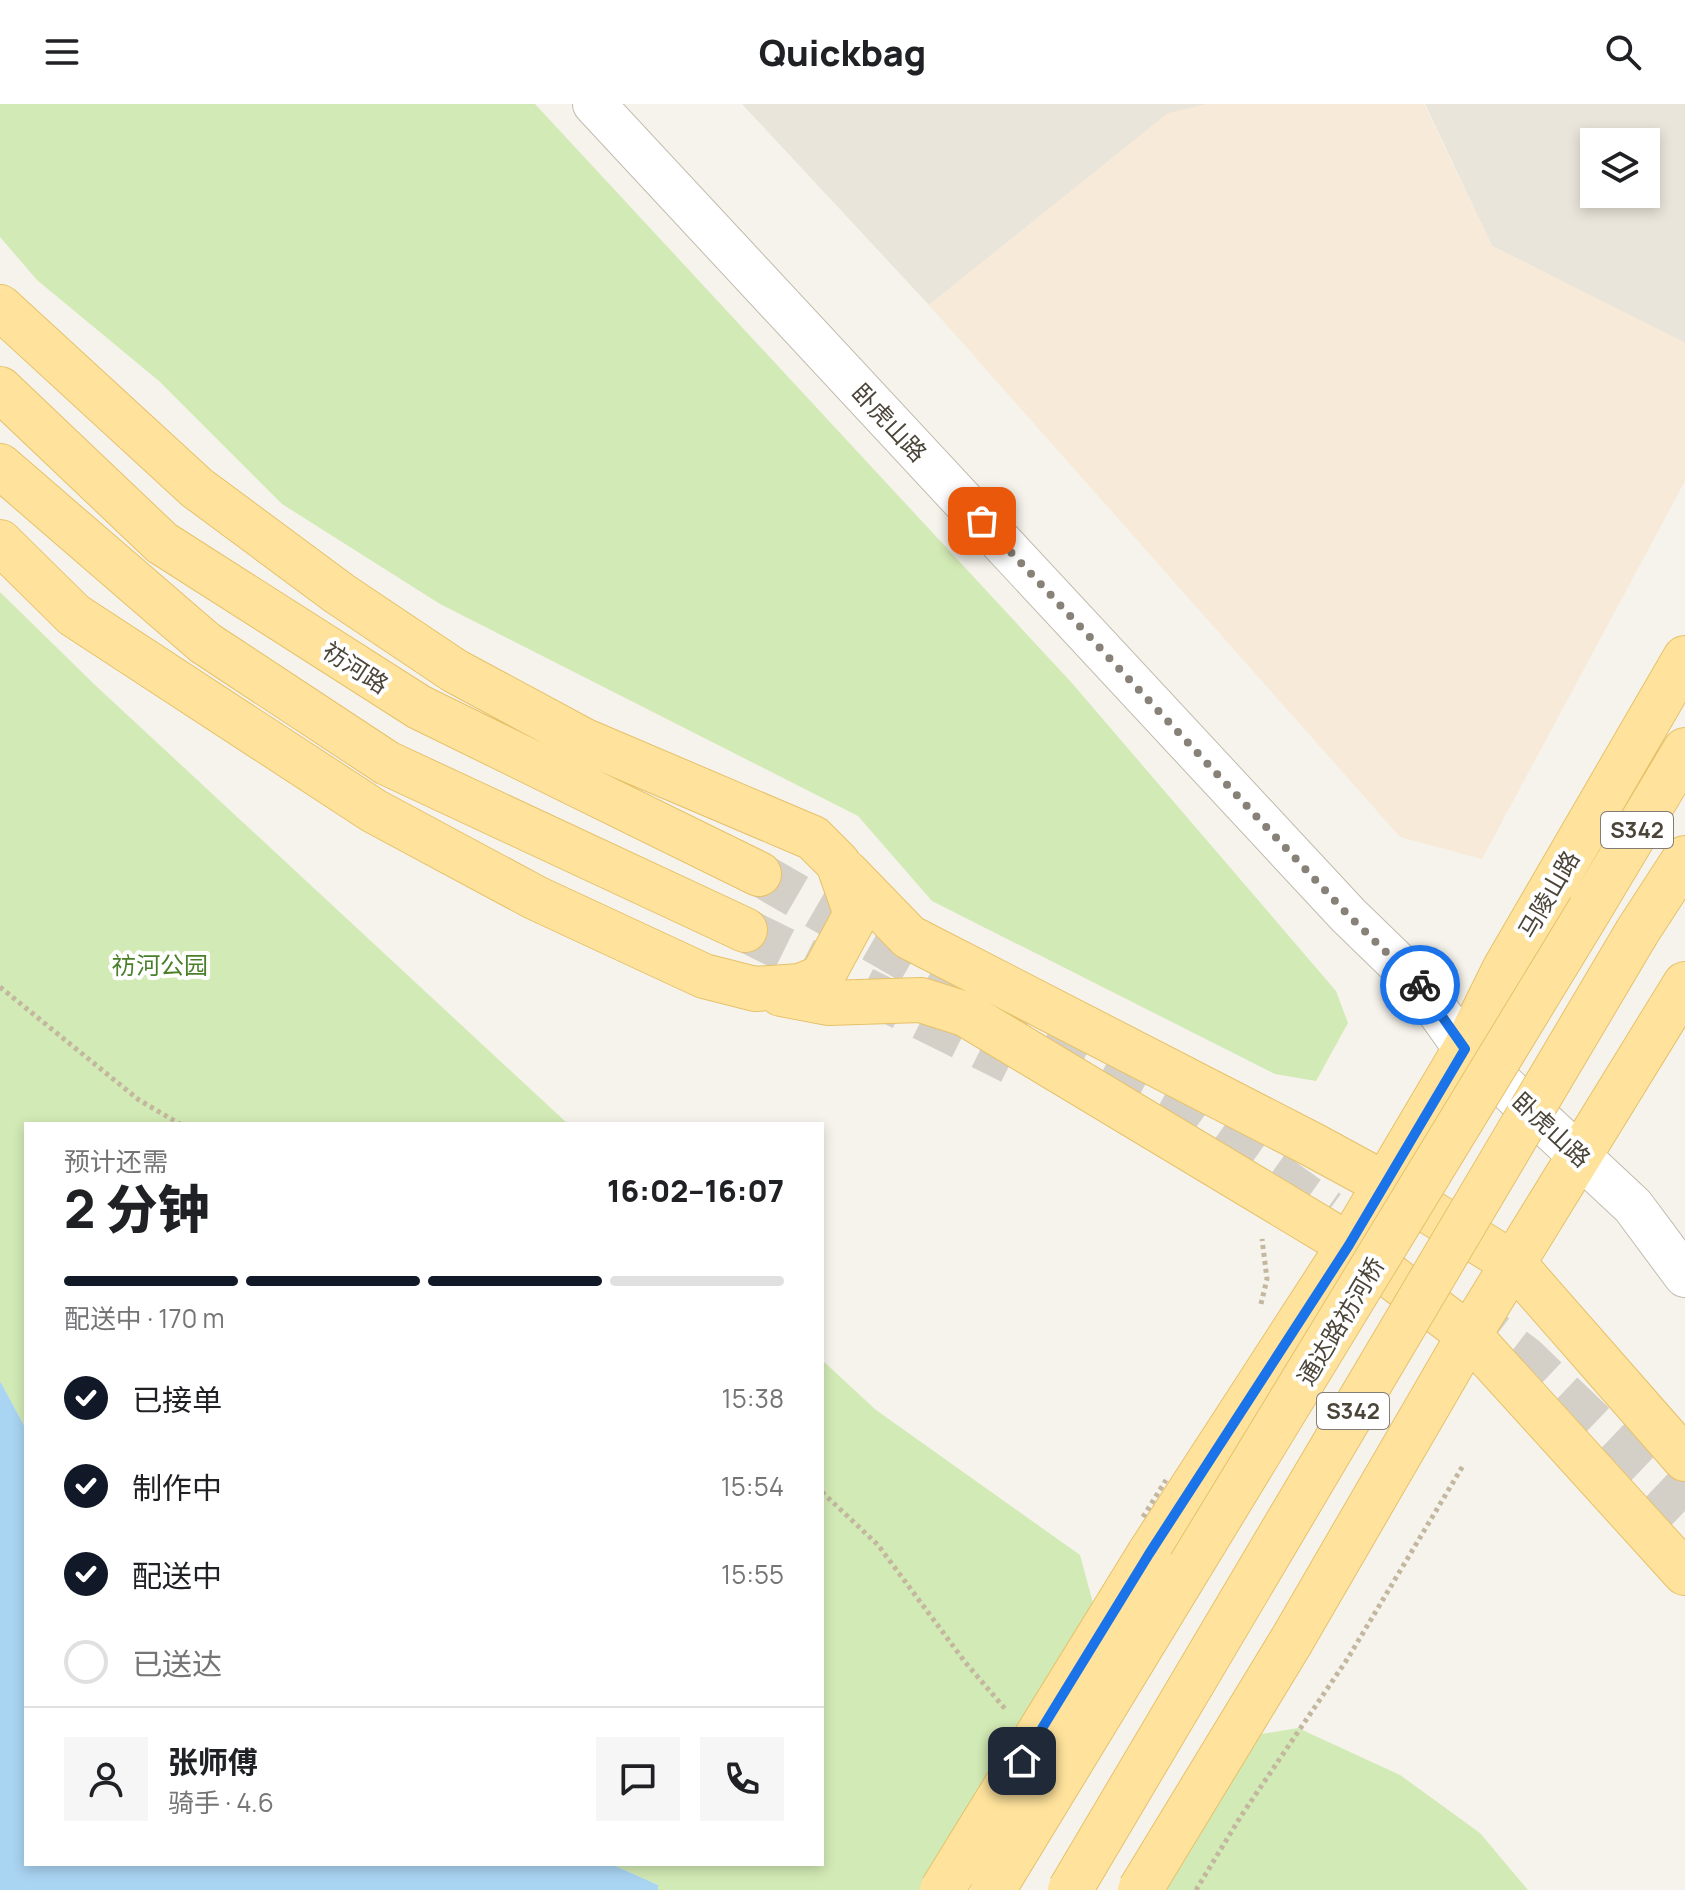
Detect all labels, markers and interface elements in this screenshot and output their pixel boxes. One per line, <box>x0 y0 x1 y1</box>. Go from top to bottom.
text: Quickbag <box>759 28 926 77</box>
icon: menu <box>40 30 84 74</box>
icon: search <box>1601 30 1645 74</box>
map controls <box>1580 128 1660 208</box>
button: layers <box>1580 128 1660 208</box>
street label: 卧虎山路 <box>845 376 935 468</box>
pin <box>948 487 1016 555</box>
icon: bag <box>960 499 1004 543</box>
street label: 祊河路 <box>317 634 395 700</box>
road number: S342 <box>1601 812 1673 848</box>
street label: 马陵山路 <box>1510 844 1586 944</box>
courier <box>1380 945 1460 1025</box>
park label: 祊河公园 <box>112 948 208 981</box>
icon: bike <box>1398 963 1442 1007</box>
street label: 卧虎山路 <box>1506 1084 1598 1174</box>
text: 预计还需 <box>64 1143 168 1179</box>
text: 16:02–16:07 <box>607 1170 784 1211</box>
text: 2 分钟 <box>64 1173 210 1244</box>
street label: 通达路祊河桥 <box>1289 1251 1391 1391</box>
text: 配送中 · 170 m <box>64 1300 225 1336</box>
icon: check <box>64 1376 108 1420</box>
text: 已接单 <box>132 1379 222 1420</box>
text: 15:38 <box>722 1380 784 1416</box>
road number: S342 <box>1317 1393 1389 1429</box>
icon: check <box>64 1464 108 1508</box>
text: 制作中 <box>132 1467 222 1508</box>
text: 15:54 <box>721 1468 784 1504</box>
icon: check <box>64 1552 108 1596</box>
text: 配送中 <box>132 1555 222 1596</box>
text: 15:55 <box>721 1556 784 1592</box>
text: 已送达 <box>132 1643 222 1684</box>
pin <box>988 1727 1056 1795</box>
button: person <box>64 1737 148 1821</box>
button: chat <box>596 1737 680 1821</box>
button: phone <box>700 1737 784 1821</box>
icon: home <box>1000 1739 1044 1783</box>
text: 张师傅 <box>168 1741 258 1782</box>
text: 骑手 · 4.6 <box>168 1784 274 1820</box>

